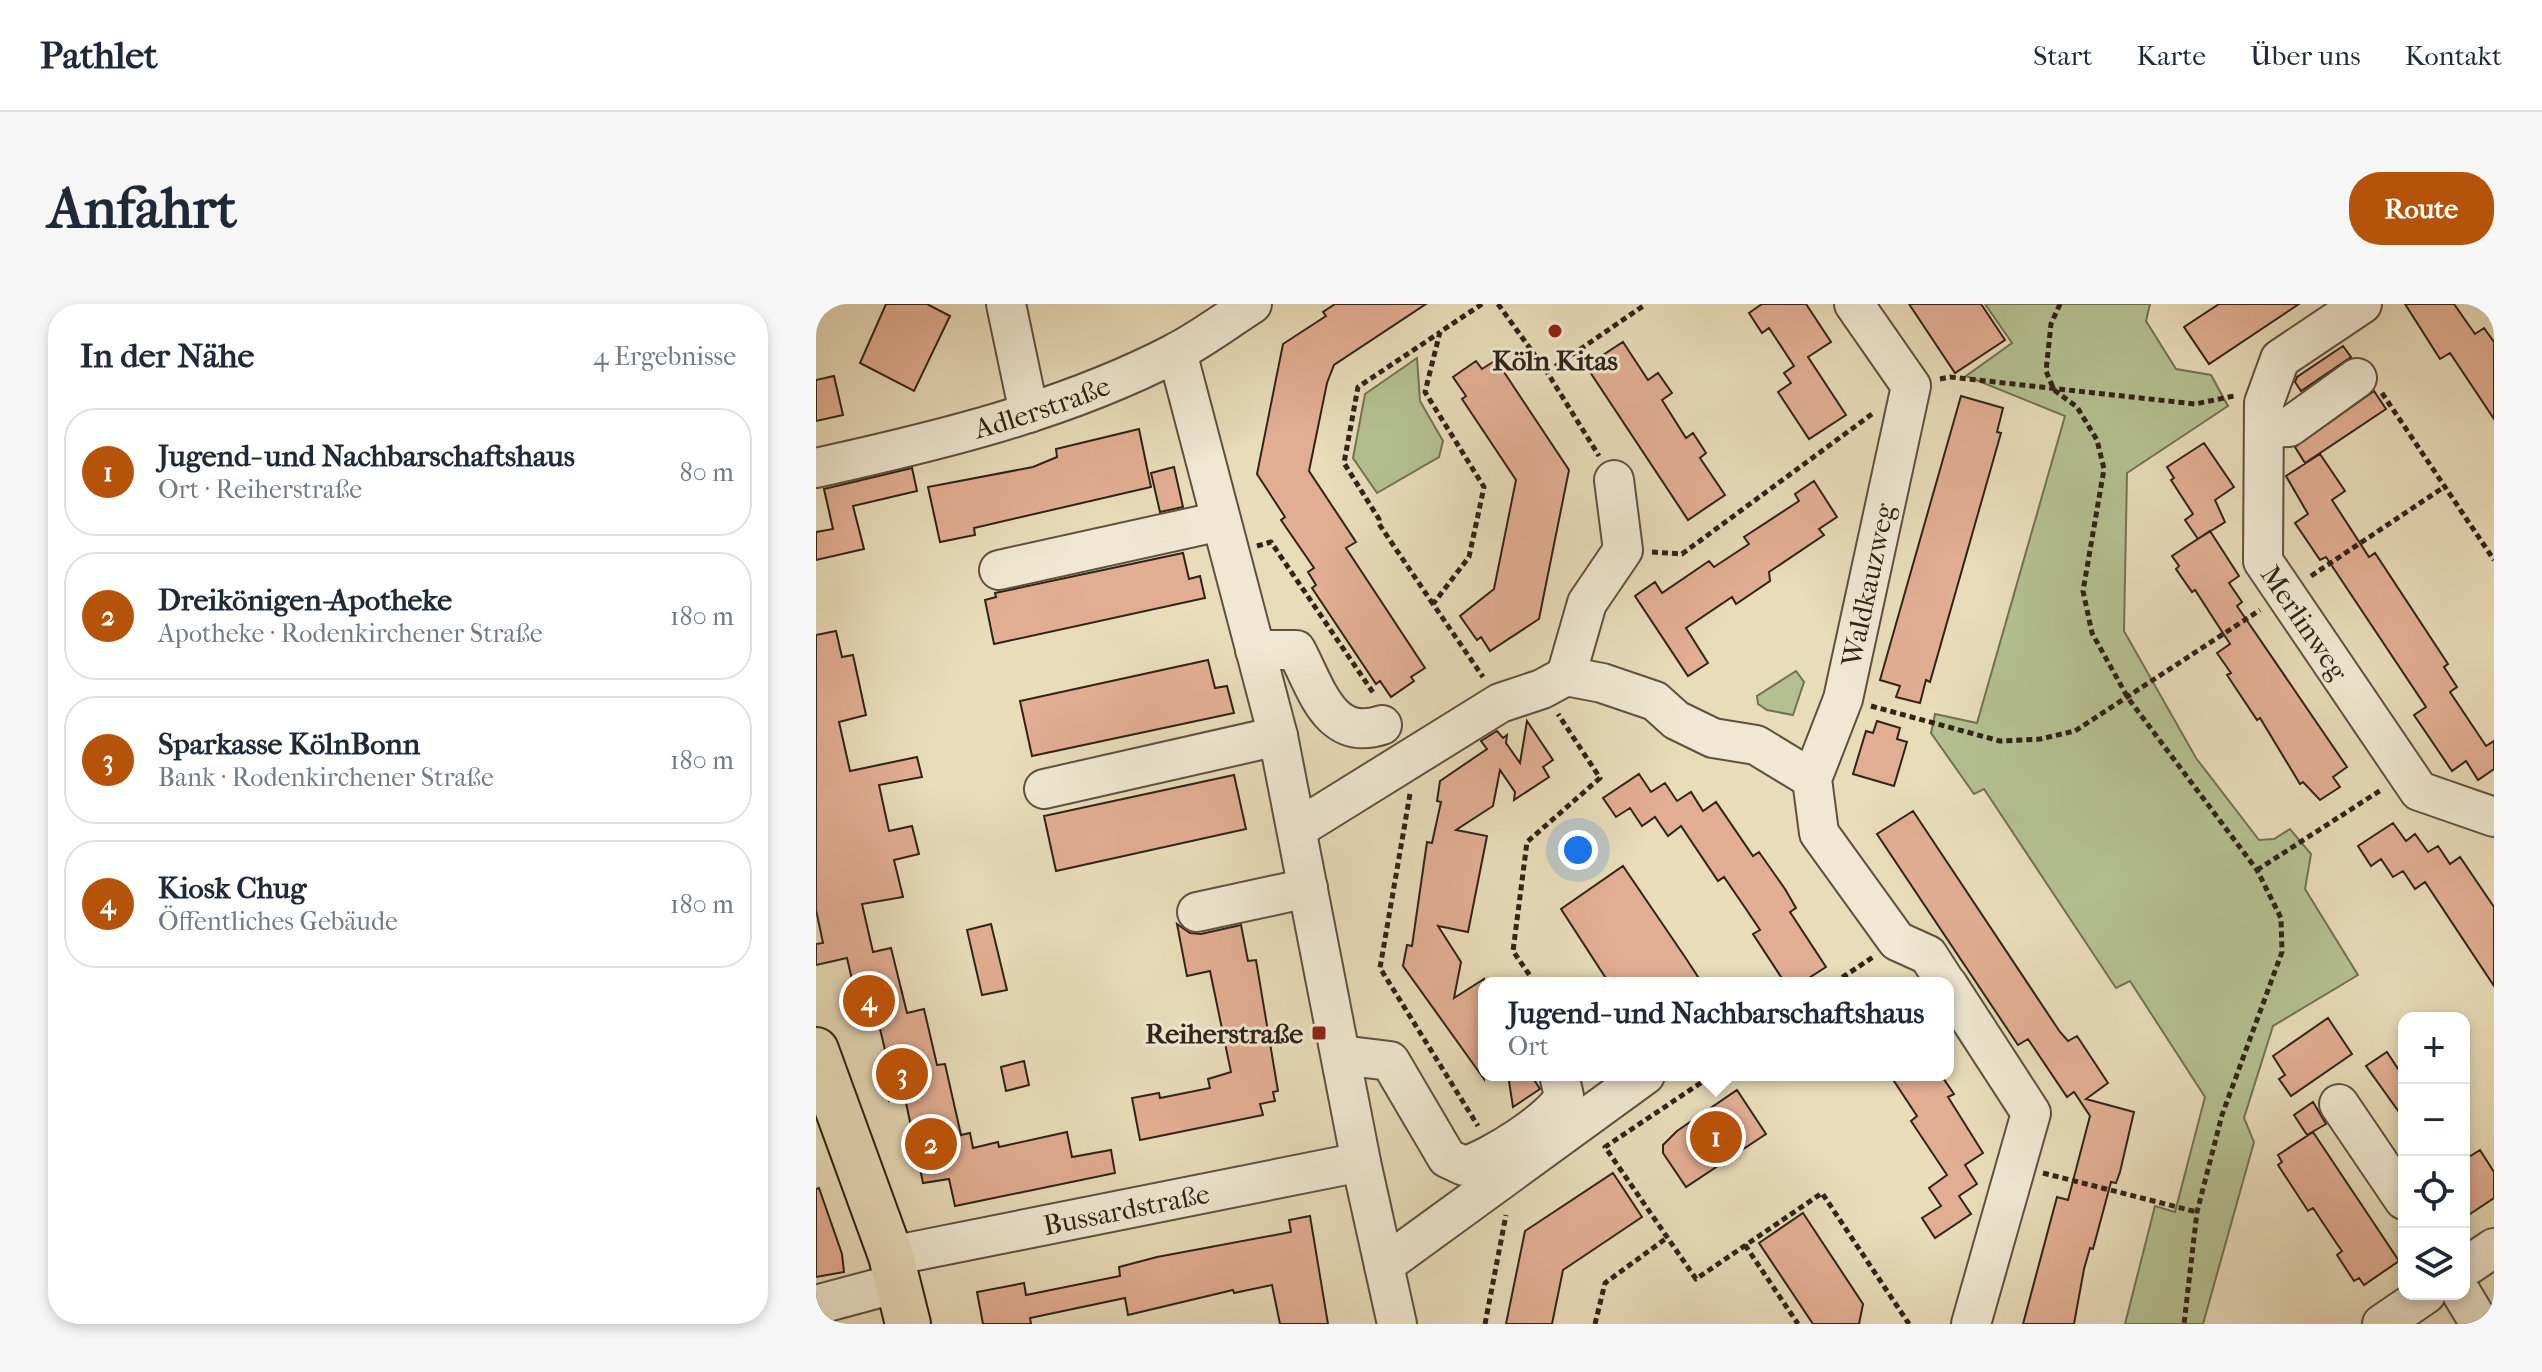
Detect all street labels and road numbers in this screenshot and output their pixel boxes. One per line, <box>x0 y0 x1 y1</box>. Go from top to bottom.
street label: Adlerstraße <box>969 369 1115 445</box>
street label: Waldkauzweg <box>1834 499 1902 671</box>
street label: Merlinweg <box>2254 559 2356 687</box>
street label: Bussardstraße <box>1040 1176 1213 1242</box>

